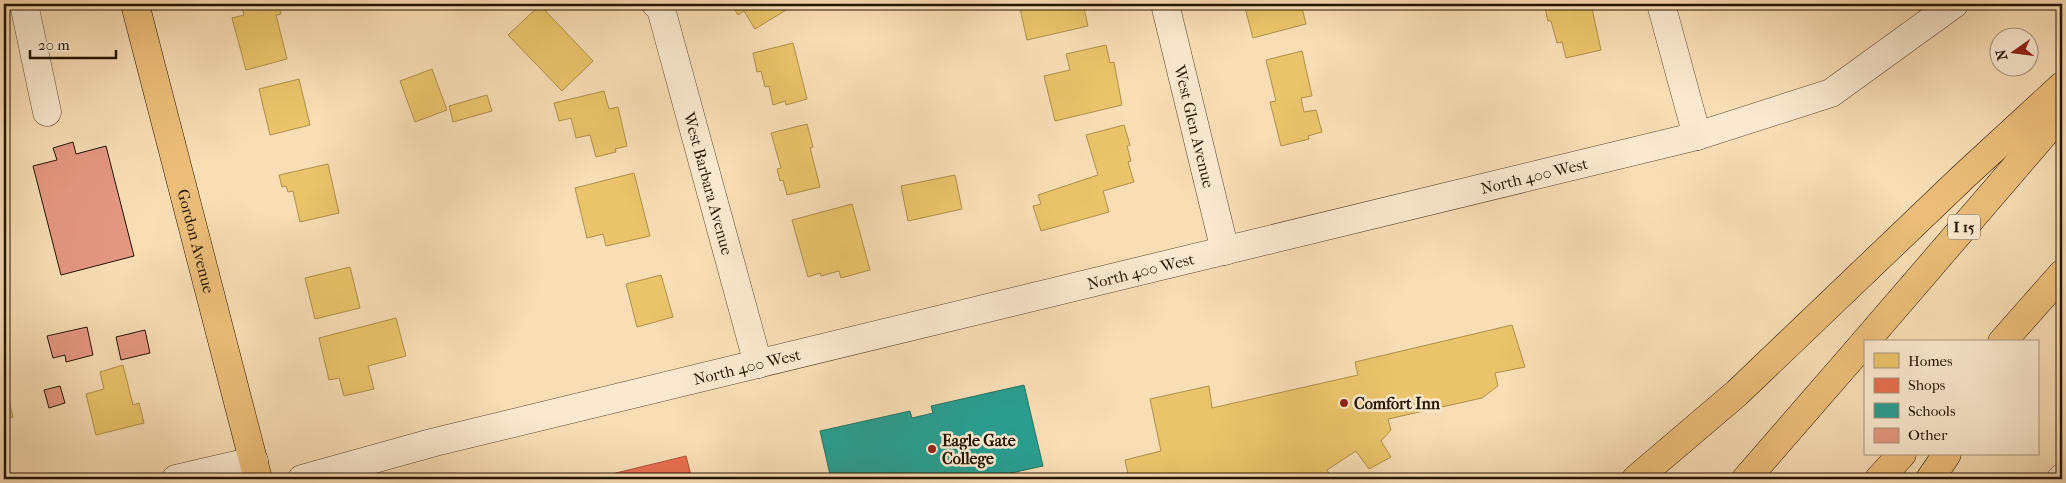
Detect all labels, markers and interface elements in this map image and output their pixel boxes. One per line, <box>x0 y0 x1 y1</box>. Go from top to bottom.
scale bar <box>30 28 116 60</box>
north arrow <box>1988 28 2038 78</box>
text: 20 m <box>38 36 70 54</box>
text: N <box>1992 47 2011 62</box>
street label: West Glen Avenue <box>1170 62 1218 190</box>
street label: West Barbara Avenue <box>679 109 737 257</box>
street label: North 400 West <box>1479 154 1590 198</box>
street label: Gordon Avenue <box>173 187 219 296</box>
road number: I 15 <box>1948 214 1980 240</box>
street label: North 400 West <box>1085 249 1196 294</box>
legend <box>1864 340 2038 456</box>
street label: North 400 West <box>692 345 803 389</box>
text: Homes <box>1908 352 1953 370</box>
text: Shops <box>1908 376 1946 394</box>
place label: Comfort Inn <box>1354 394 1441 413</box>
marker: Comfort Inn <box>1338 397 1350 409</box>
text: Schools <box>1908 402 1956 420</box>
text: Other <box>1908 426 1948 444</box>
place label: Eagle Gate College <box>942 431 1016 469</box>
marker: Eagle Gate College <box>926 443 938 455</box>

